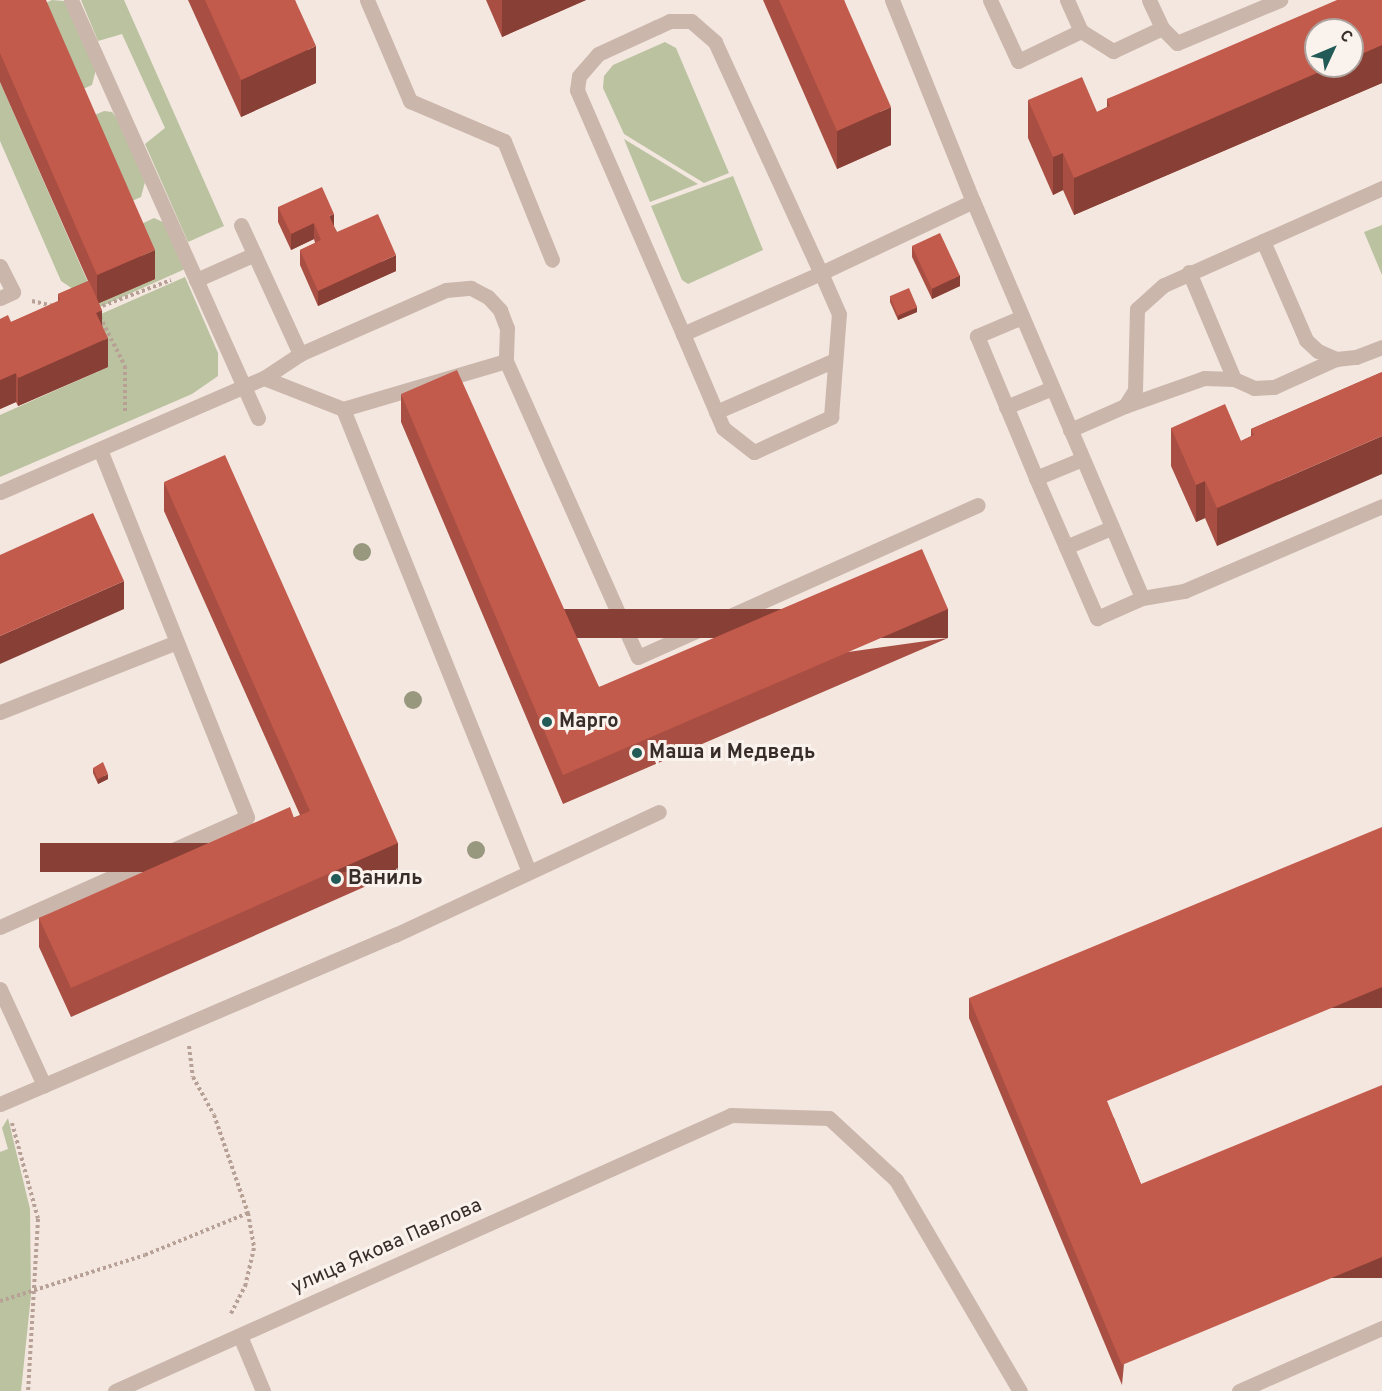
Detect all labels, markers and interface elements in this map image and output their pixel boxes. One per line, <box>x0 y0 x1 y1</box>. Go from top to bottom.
north arrow <box>1304 18 1364 78</box>
text: С <box>1335 26 1356 48</box>
place label: Марго <box>559 710 619 734</box>
marker: Марго <box>540 715 554 729</box>
place label: Маша и Медведь <box>649 741 815 765</box>
marker: Маша и Медведь <box>630 746 644 760</box>
place label: Ваниль <box>348 867 423 891</box>
marker: Ваниль <box>329 872 343 886</box>
street label: улица Якова Павлова <box>288 1194 486 1300</box>

